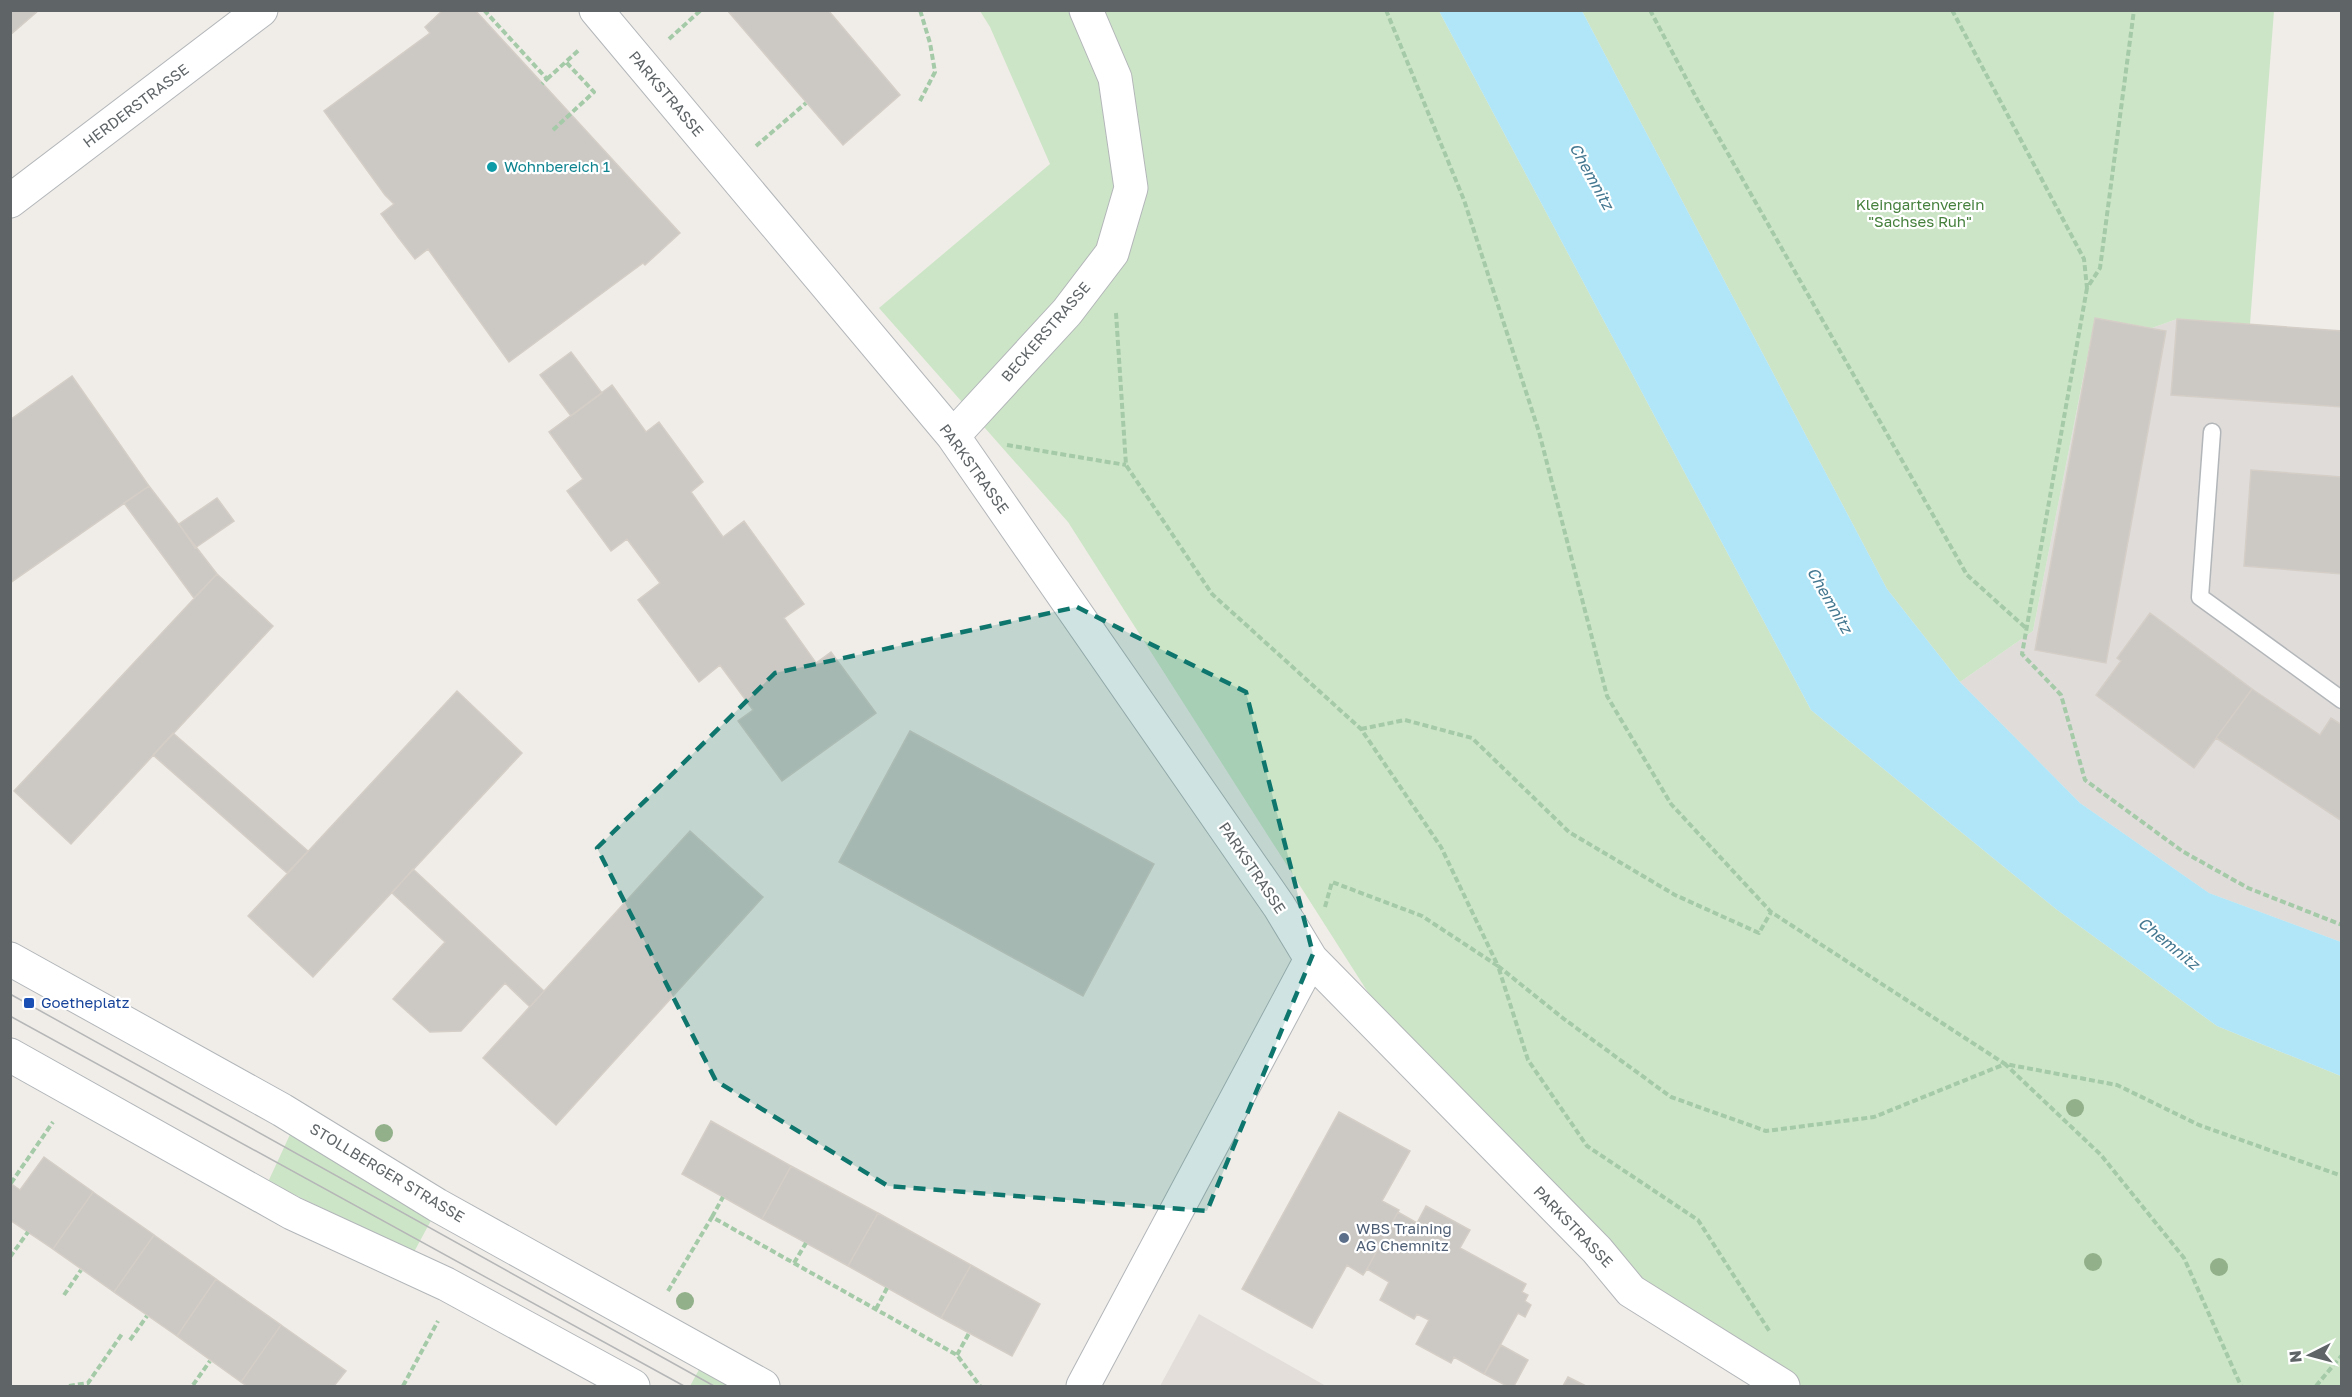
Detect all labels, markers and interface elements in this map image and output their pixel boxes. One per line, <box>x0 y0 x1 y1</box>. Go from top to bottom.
street label: PARKSTRASSE <box>626 47 708 140</box>
street label: HERDERSTRASSE <box>79 60 192 151</box>
water label: Chemnitz <box>1566 139 1619 214</box>
place label: Wohnbereich 1 <box>504 157 610 175</box>
marker: Wohnbereich 1 <box>485 160 499 174</box>
park label: Kleingartenverein "Sachses Ruh" <box>1856 195 1984 230</box>
street label: BECKERSTRASSE <box>997 278 1093 385</box>
street label: PARKSTRASSE <box>936 420 1013 517</box>
water label: Chemnitz <box>1803 563 1858 638</box>
street label: PARKSTRASSE <box>1216 818 1290 916</box>
water label: Chemnitz <box>2134 912 2205 975</box>
place label: Goetheplatz <box>41 993 130 1011</box>
marker: Goetheplatz <box>22 996 36 1010</box>
street label: STOLLBERGER STRASSE <box>307 1119 468 1225</box>
street label: PARKSTRASSE <box>1530 1182 1617 1271</box>
place label: WBS Training AG Chemnitz <box>1356 1219 1452 1254</box>
marker: WBS Training AG Chemnitz <box>1337 1231 1351 1245</box>
north arrow <box>2280 1325 2340 1385</box>
text: N <box>2285 1349 2306 1364</box>

